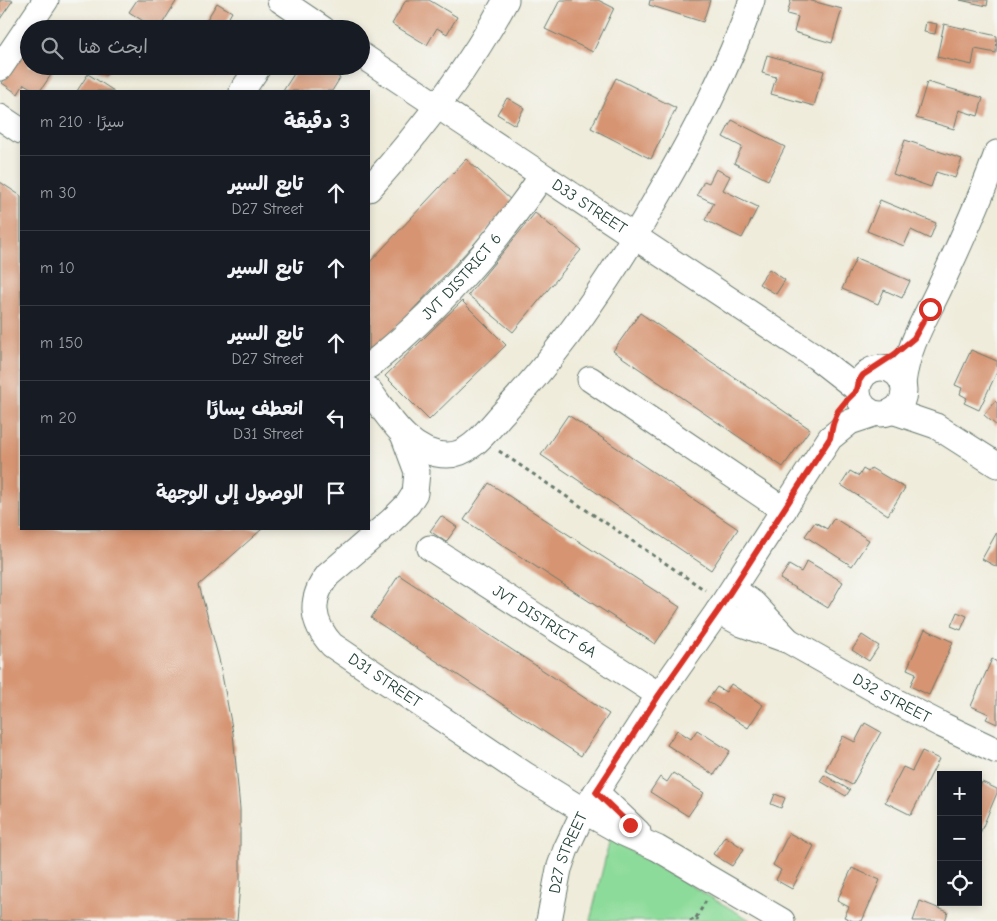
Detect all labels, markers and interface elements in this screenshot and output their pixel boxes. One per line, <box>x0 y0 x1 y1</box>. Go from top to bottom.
search box <box>20 20 370 75</box>
icon: search <box>38 34 66 62</box>
text: ابحث هنا <box>78 36 148 58</box>
text: 3 دقيقة <box>284 109 350 133</box>
text: سيرًا · 210 m <box>40 113 124 131</box>
text: تابع السير <box>229 173 303 195</box>
street label: D33 STREET <box>548 175 631 238</box>
icon: ahead <box>322 179 350 207</box>
text: 30 m <box>40 184 76 202</box>
text: D27 Street <box>232 200 303 218</box>
street label: JVT DISTRICT 6 <box>418 230 505 324</box>
icon: ahead <box>322 254 350 282</box>
text: تابع السير <box>229 257 303 279</box>
text: 10 m <box>40 259 75 277</box>
route start <box>919 298 942 321</box>
text: تابع السير <box>229 323 303 345</box>
icon: ahead <box>322 329 350 357</box>
text: 150 m <box>40 334 83 352</box>
text: D27 Street <box>232 350 303 368</box>
text: انعطف يسارًا <box>206 398 303 420</box>
icon: left <box>322 404 350 432</box>
text: 20 m <box>40 409 77 427</box>
text: D31 Street <box>233 425 303 443</box>
icon: arrive <box>322 479 350 507</box>
text: الوصول إلى الوجهة <box>156 482 303 504</box>
street label: JVT DISTRICT 6A <box>489 582 600 661</box>
street label: D31 STREET <box>345 650 425 712</box>
street label: D32 STREET <box>849 670 934 727</box>
map controls <box>937 771 982 906</box>
button: + <box>937 771 982 816</box>
street label: D27 STREET <box>545 809 591 895</box>
route end <box>619 814 642 837</box>
button: − <box>937 816 982 861</box>
button: locate <box>937 861 982 906</box>

